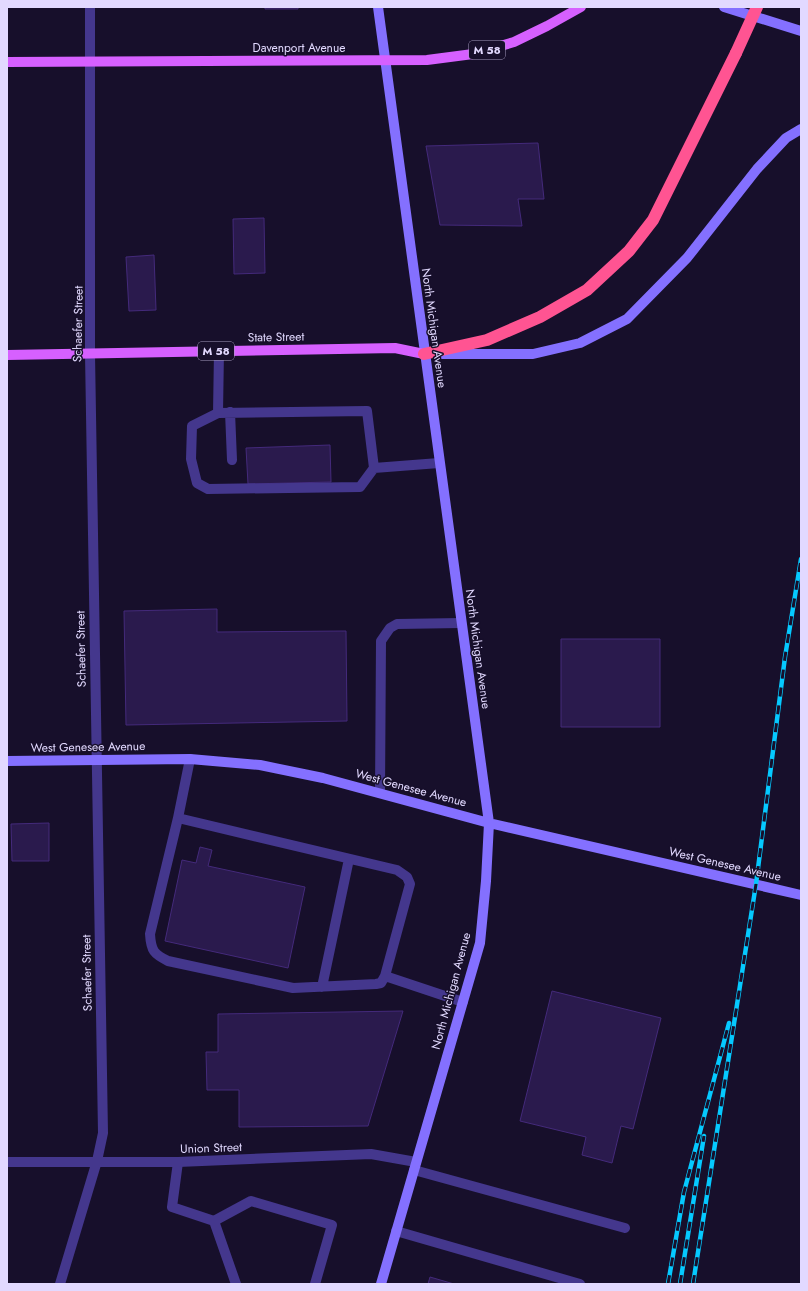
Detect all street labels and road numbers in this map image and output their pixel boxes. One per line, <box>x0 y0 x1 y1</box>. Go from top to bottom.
street label: Davenport Avenue <box>253 39 345 57</box>
road number: M 58 <box>469 41 505 59</box>
street label: North Michigan Avenue <box>417 267 451 389</box>
street label: Schaefer Street <box>68 285 88 362</box>
street label: State Street <box>248 328 305 346</box>
road number: M 58 <box>198 342 234 360</box>
street label: North Michigan Avenue <box>461 588 495 710</box>
street label: Schaefer Street <box>71 610 91 687</box>
street label: West Genesee Avenue <box>31 737 145 757</box>
street label: West Genesee Avenue <box>353 764 469 812</box>
street label: West Genesee Avenue <box>667 842 783 886</box>
street label: North Michigan Avenue <box>427 930 475 1052</box>
street label: Schaefer Street <box>77 934 97 1011</box>
street label: Union Street <box>180 1138 242 1158</box>

